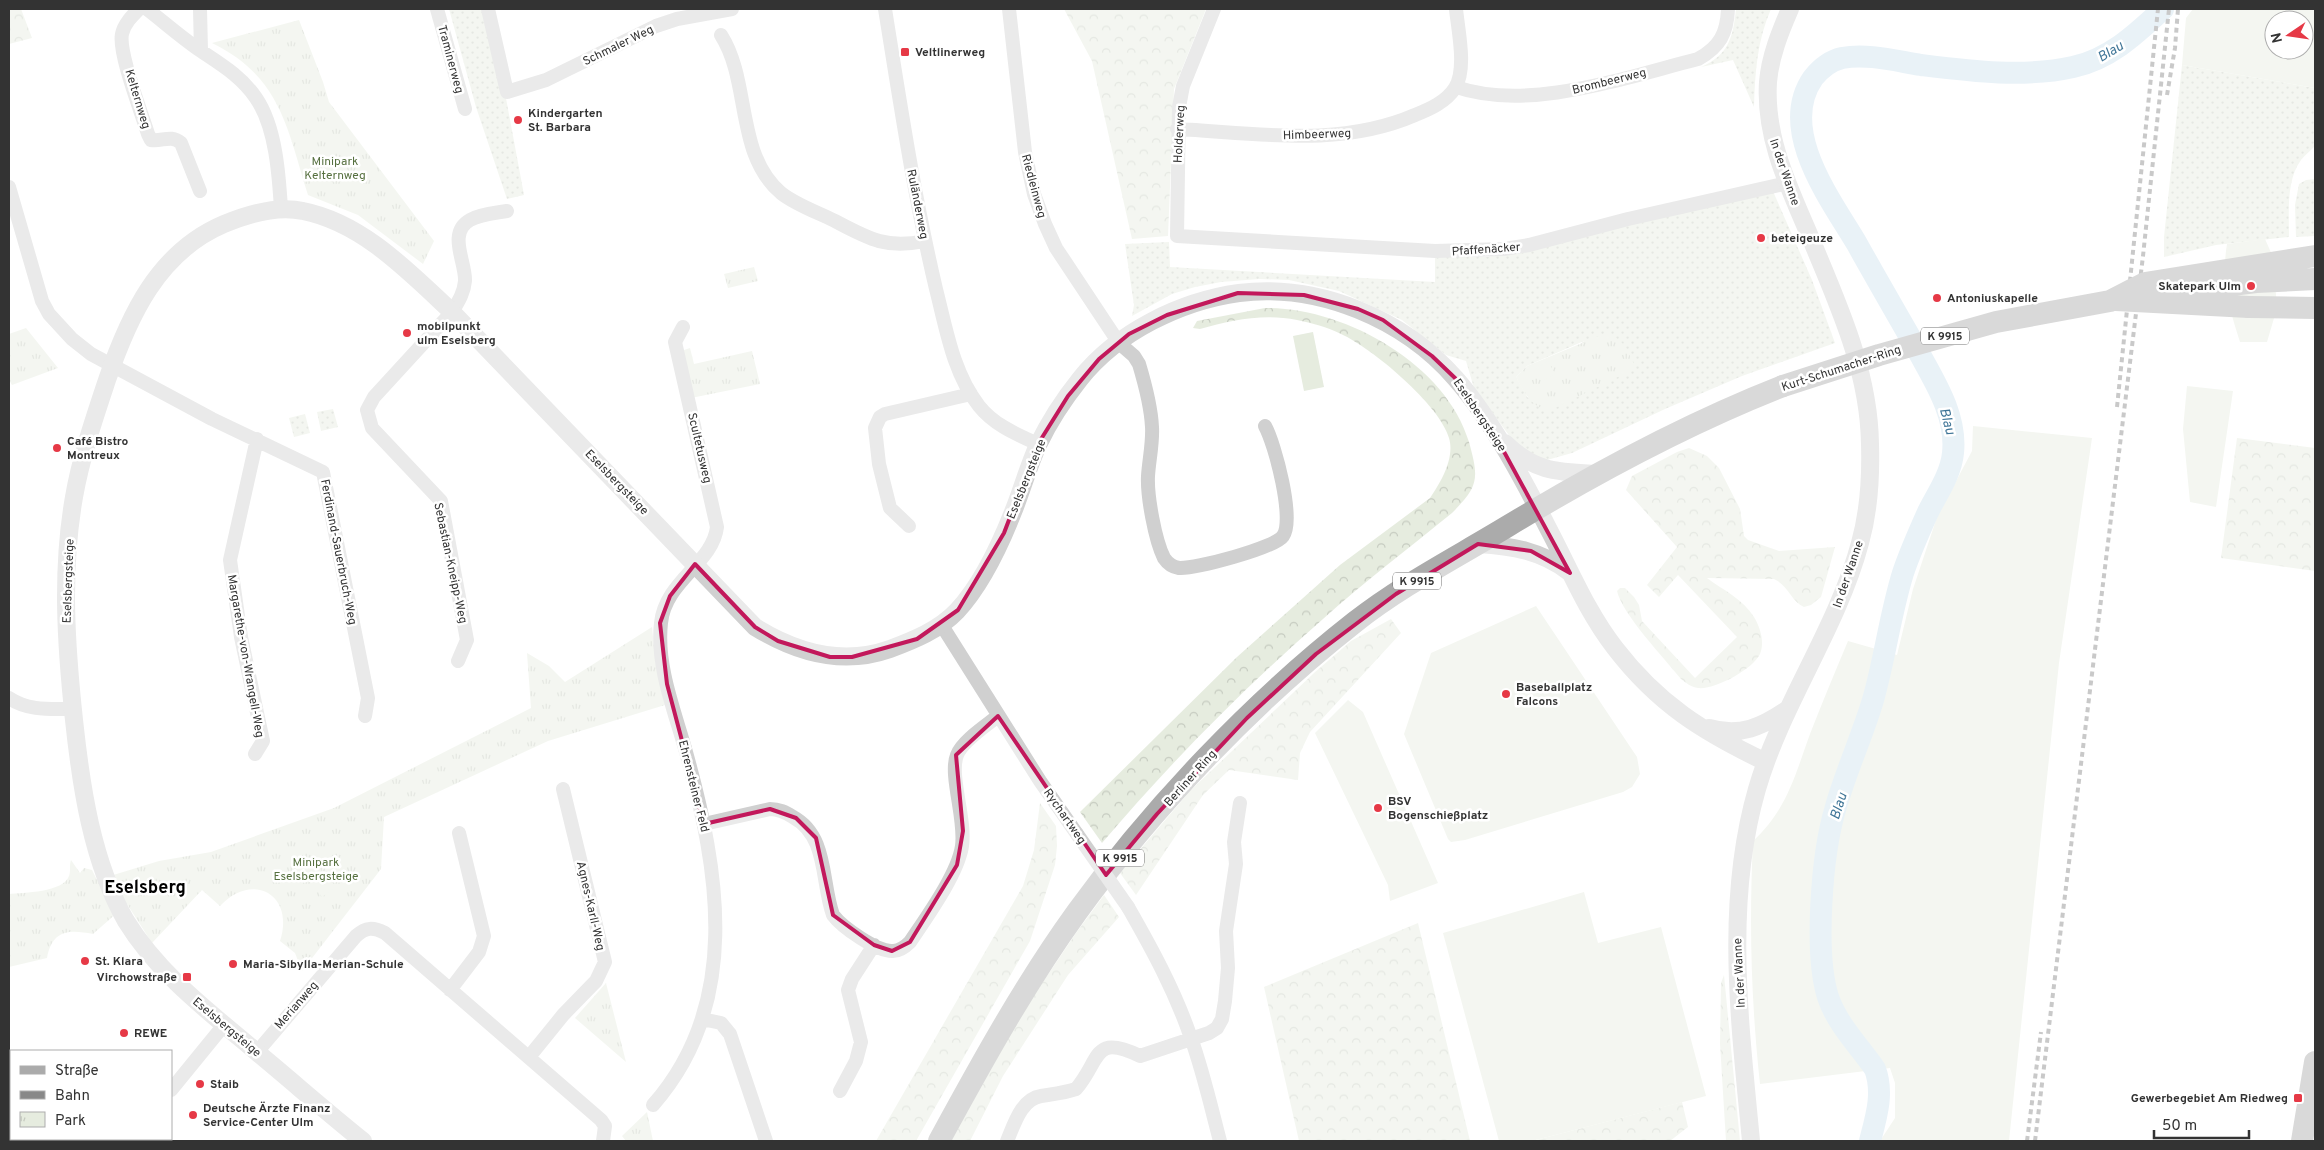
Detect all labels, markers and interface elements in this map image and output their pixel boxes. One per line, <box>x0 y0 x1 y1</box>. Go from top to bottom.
north arrow <box>2264 10 2314 60</box>
street label: Schmaler Weg <box>580 22 656 70</box>
street label: Traminerweg <box>433 23 467 95</box>
text: N <box>2268 31 2287 44</box>
water label: Blau <box>2095 38 2127 67</box>
place label: Veltlinerweg <box>915 45 985 61</box>
marker: Veltlinerweg <box>899 46 911 58</box>
street label: Brombeerweg <box>1571 65 1648 99</box>
street label: Kelternweg <box>120 68 154 131</box>
street label: Holderweg <box>1170 105 1190 164</box>
place label: Kindergarten St. Barbara <box>528 106 603 136</box>
marker: Kindergarten St. Barbara <box>512 114 524 126</box>
street label: Himbeerweg <box>1283 126 1351 144</box>
street label: In der Wanne <box>1765 137 1803 208</box>
street label: Riedleinweg <box>1017 152 1049 220</box>
park label: Minipark Kelternweg <box>304 154 366 184</box>
street label: Ruländerweg <box>902 168 932 240</box>
place label: beteigeuze <box>1771 231 1833 247</box>
marker: beteigeuze <box>1755 232 1767 244</box>
street label: Pfaffenäcker <box>1451 240 1521 260</box>
place label: Skatepark Ulm <box>2158 279 2241 295</box>
marker: Skatepark Ulm <box>2245 280 2257 292</box>
place label: Antoniuskapelle <box>1947 291 2038 307</box>
marker: Antoniuskapelle <box>1931 292 1943 304</box>
place label: mobilpunkt ulm Eselsberg <box>417 319 496 349</box>
marker: mobilpunkt ulm Eselsberg <box>401 327 413 339</box>
road number: K 9915 <box>1921 328 1969 344</box>
street label: Kurt-Schumacher-Ring <box>1779 342 1903 396</box>
street label: Eselsbergsteige <box>1449 376 1510 455</box>
water label: Blau <box>1935 406 1958 437</box>
street label: Scultetusweg <box>683 411 715 485</box>
place label: Café Bistro Montreux <box>67 434 128 464</box>
street label: Eselsbergsteige <box>1004 437 1050 522</box>
marker: Café Bistro Montreux <box>51 442 63 454</box>
street label: Eselsbergsteige <box>581 447 652 519</box>
street label: Ferdinand-Sauerbruch-Weg <box>316 478 360 626</box>
street label: Sebastian-Kneipp-Weg <box>429 501 471 625</box>
street label: Eselsbergsteige <box>60 538 78 624</box>
street label: In der Wanne <box>1830 539 1868 610</box>
road number: K 9915 <box>1393 572 1441 590</box>
street label: Margarethe-von-Wrangell-Weg <box>223 573 267 739</box>
place label: Baseballplatz Falcons <box>1516 680 1592 710</box>
marker: Baseballplatz Falcons <box>1500 688 1512 700</box>
street label: Ehrensteiner Feld <box>674 739 712 834</box>
street label: Berliner Ring <box>1161 747 1220 810</box>
street label: Rychartweg <box>1039 786 1089 848</box>
water label: Blau <box>1827 791 1852 822</box>
place label: BSV Bogenschießplatz <box>1388 794 1488 824</box>
marker: BSV Bogenschießplatz <box>1372 802 1384 814</box>
road number: K 9915 <box>1096 850 1144 866</box>
park label: Minipark Eselsbergsteige <box>274 855 358 885</box>
street label: Agnes-Karll-Weg <box>572 860 608 953</box>
district label: Eselsberg <box>104 877 186 900</box>
street label: In der Wanne <box>1730 938 1750 1008</box>
place label: St. Klara <box>95 954 143 970</box>
marker: St. Klara <box>79 955 91 967</box>
place label: Maria-Sibylla-Merian-Schule <box>243 957 404 973</box>
marker: Maria-Sibylla-Merian-Schule <box>227 958 239 970</box>
place label: Virchowstraße <box>96 970 177 986</box>
marker: Virchowstraße <box>181 971 193 983</box>
street label: Merianweg <box>271 978 322 1033</box>
street label: Eselsbergsteige <box>189 994 264 1061</box>
place label: REWE <box>134 1026 167 1042</box>
marker: REWE <box>118 1027 130 1039</box>
legend <box>10 1050 172 1140</box>
text: Straße <box>55 1062 99 1081</box>
place label: Staib <box>210 1077 239 1093</box>
marker: Staib <box>194 1078 206 1090</box>
text: Bahn <box>55 1087 90 1106</box>
place label: Gewerbegebiet Am Riedweg <box>2131 1091 2288 1107</box>
marker: Gewerbegebiet Am Riedweg <box>2292 1092 2304 1104</box>
place label: Deutsche Ärzte Finanz Service-Center Ulm <box>203 1101 331 1131</box>
scale bar <box>2154 1108 2249 1140</box>
marker: Deutsche Ärzte Finanz Service-Center Ulm <box>187 1109 199 1121</box>
text: Park <box>55 1112 86 1131</box>
text: 50 m <box>2162 1117 2197 1136</box>

